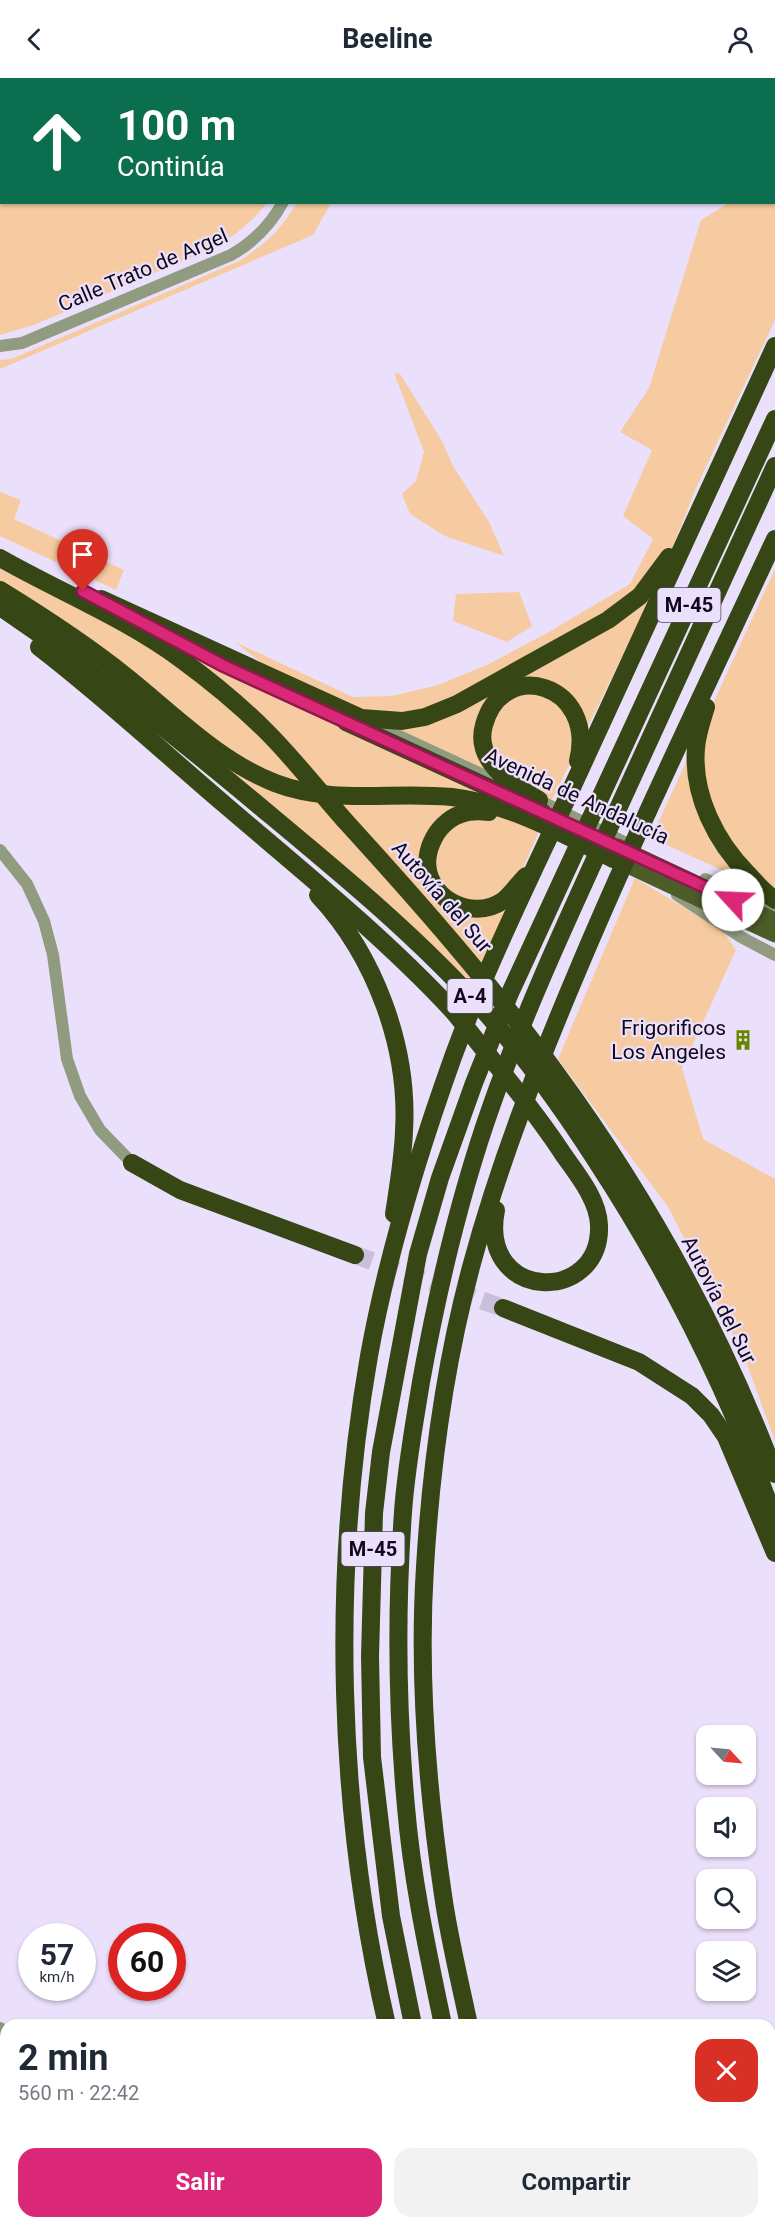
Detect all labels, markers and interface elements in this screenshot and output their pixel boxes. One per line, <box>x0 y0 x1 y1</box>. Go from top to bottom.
icon: back <box>18 23 51 56</box>
text: Beeline <box>342 23 433 55</box>
icon: person <box>724 23 757 56</box>
text: 100 m <box>117 101 236 150</box>
icon: ahead <box>18 102 96 180</box>
text: Continúa <box>117 151 225 183</box>
street label: Calle Trato de Argel <box>55 223 231 317</box>
pin <box>57 529 108 591</box>
icon: arrive <box>66 538 99 571</box>
road number: M-45 <box>658 588 720 622</box>
street label: Avenida de Andalucía <box>481 743 673 849</box>
street label: Autovía del Sur <box>387 836 497 958</box>
position arrow <box>701 868 765 932</box>
road number: A-4 <box>448 979 492 1013</box>
place label: Frigorificos Los Angeles <box>611 1016 726 1064</box>
building icon: Frigorificos Los Angeles <box>731 1028 755 1052</box>
street label: Autovía del Sur <box>677 1232 761 1368</box>
road number: M-45 <box>342 1532 404 1566</box>
north arrow <box>696 1725 756 1785</box>
map controls <box>696 1725 756 2001</box>
button: sound <box>696 1797 756 1857</box>
button: search <box>696 1869 756 1929</box>
speed limit sign: 60 <box>108 1923 186 2001</box>
text: 57 <box>40 1937 74 1972</box>
button: layers <box>696 1941 756 2001</box>
text: km/h <box>39 1968 75 1986</box>
text: 2 min <box>18 2037 109 2079</box>
button: close <box>695 2039 758 2102</box>
text: 560 m · 22:42 <box>18 2081 139 2105</box>
button: Salir <box>18 2148 382 2217</box>
button: Compartir <box>394 2148 758 2217</box>

